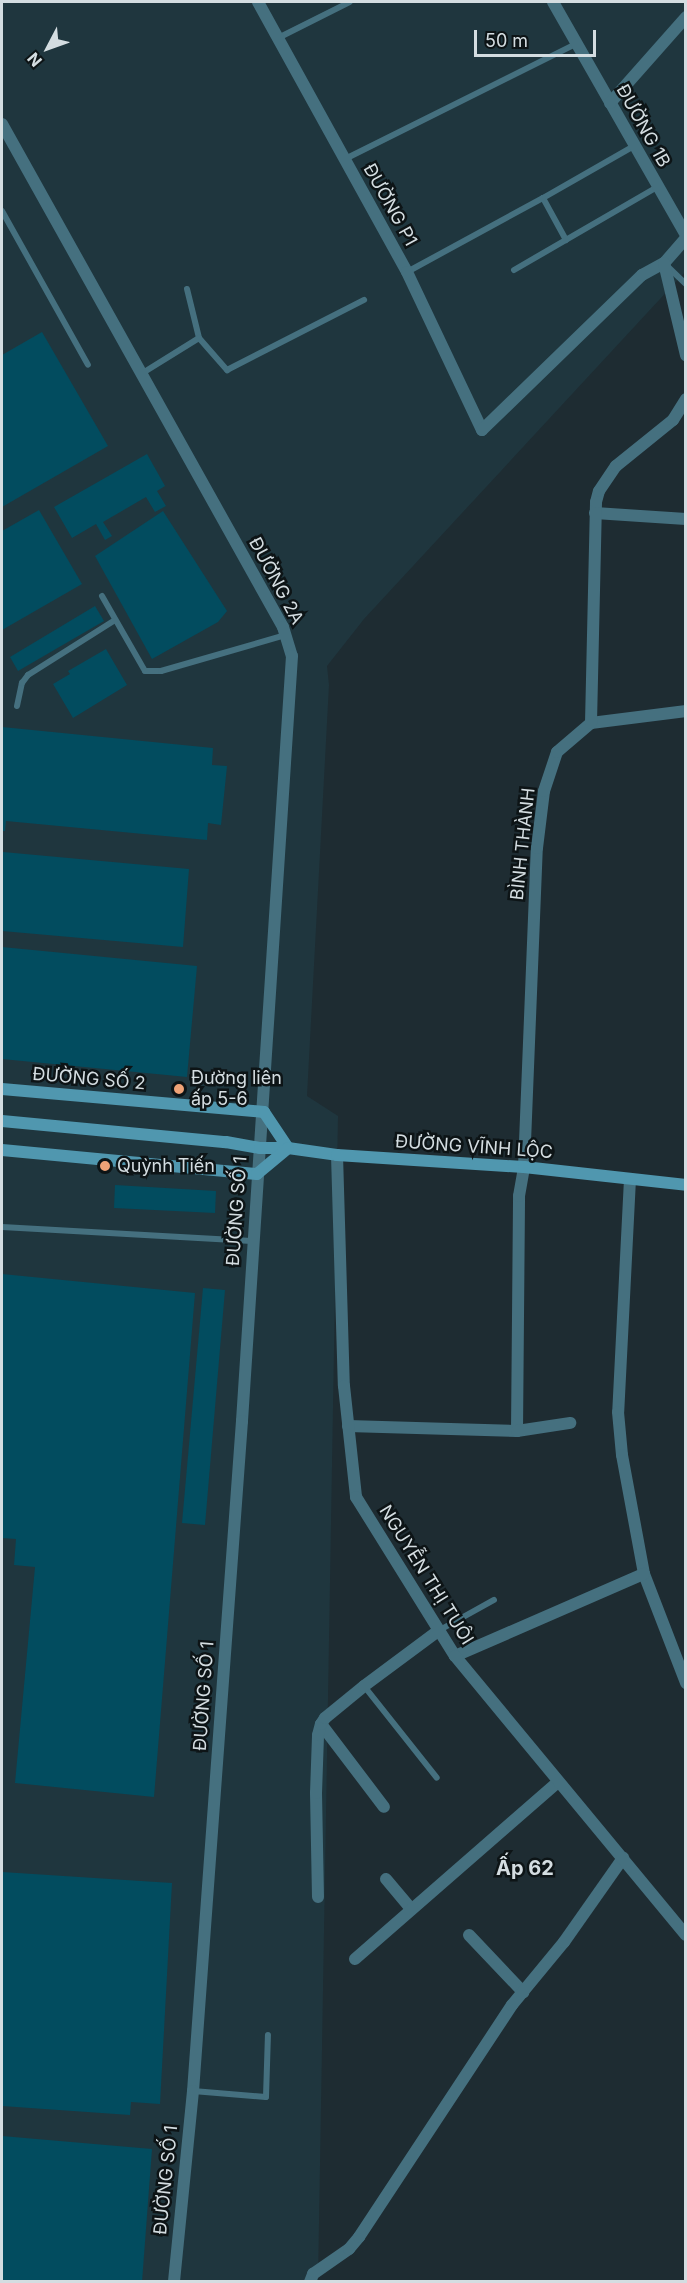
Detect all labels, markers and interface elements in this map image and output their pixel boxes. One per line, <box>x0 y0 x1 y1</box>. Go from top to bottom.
north arrow <box>18 18 78 78</box>
scale bar <box>477 18 598 56</box>
text: 50 m <box>485 30 528 51</box>
text: N <box>23 49 46 71</box>
street label: ĐƯỜNG 1B <box>611 81 675 171</box>
street label: ĐƯỜNG P1 <box>359 160 421 250</box>
street label: ĐƯỜNG 2A <box>244 534 308 628</box>
street label: BÌNH THÀNH <box>506 787 540 901</box>
street label: ĐƯỜNG SỐ 2 <box>32 1063 146 1095</box>
place label: Đường liên ấp 5-6 <box>191 1068 282 1110</box>
marker: Đường liên ấp 5-6 <box>172 1082 186 1096</box>
street label: ĐƯỜNG VĨNH LỘC <box>394 1131 554 1163</box>
place label: Quỳnh Tiến <box>117 1155 215 1177</box>
street label: ĐƯỜNG SỐ 1 <box>222 1155 252 1267</box>
marker: Quỳnh Tiến <box>98 1159 112 1173</box>
street label: NGUYỄN THỊ TUÔI <box>374 1501 478 1649</box>
street label: ĐƯỜNG SỐ 1 <box>189 1640 219 1752</box>
district label: Ấp 62 <box>496 1856 554 1880</box>
street label: ĐƯỜNG SỐ 1 <box>150 2124 182 2236</box>

